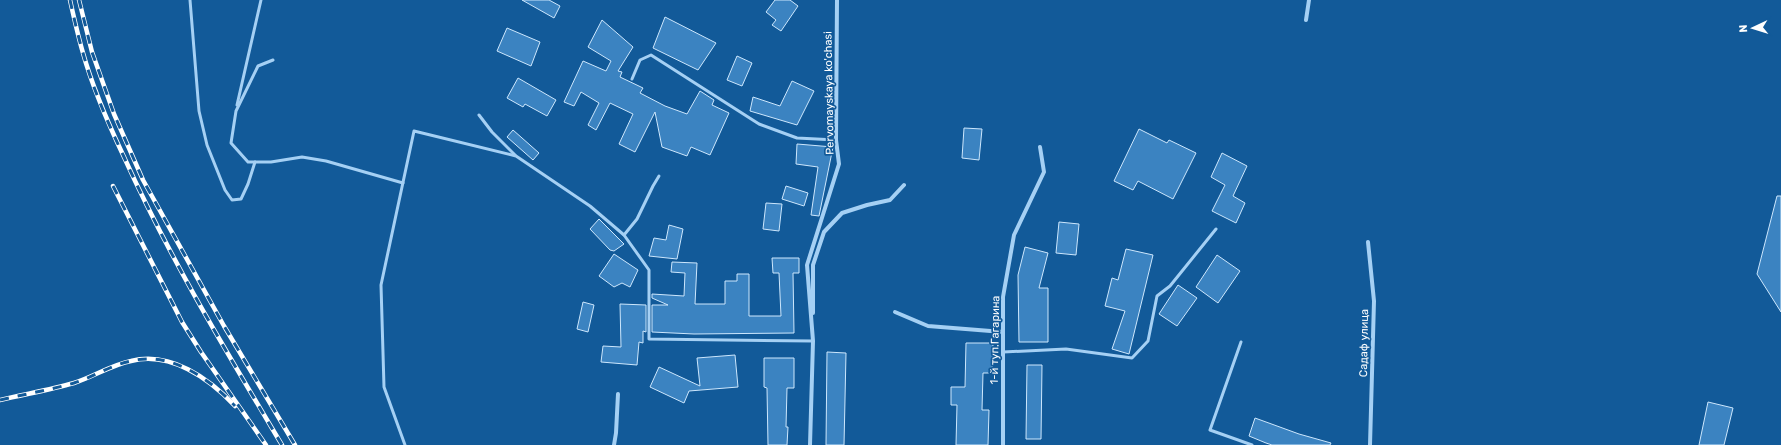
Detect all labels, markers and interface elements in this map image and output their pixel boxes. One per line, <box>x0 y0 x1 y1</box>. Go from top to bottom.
north arrow <box>1733 8 1773 48</box>
text: N <box>1737 24 1750 33</box>
street label: Pervomayskaya ko'chasi <box>821 31 837 155</box>
street label: 1-й туп.Гагарина <box>988 295 1002 385</box>
street label: Садаф улица <box>1357 309 1371 377</box>

